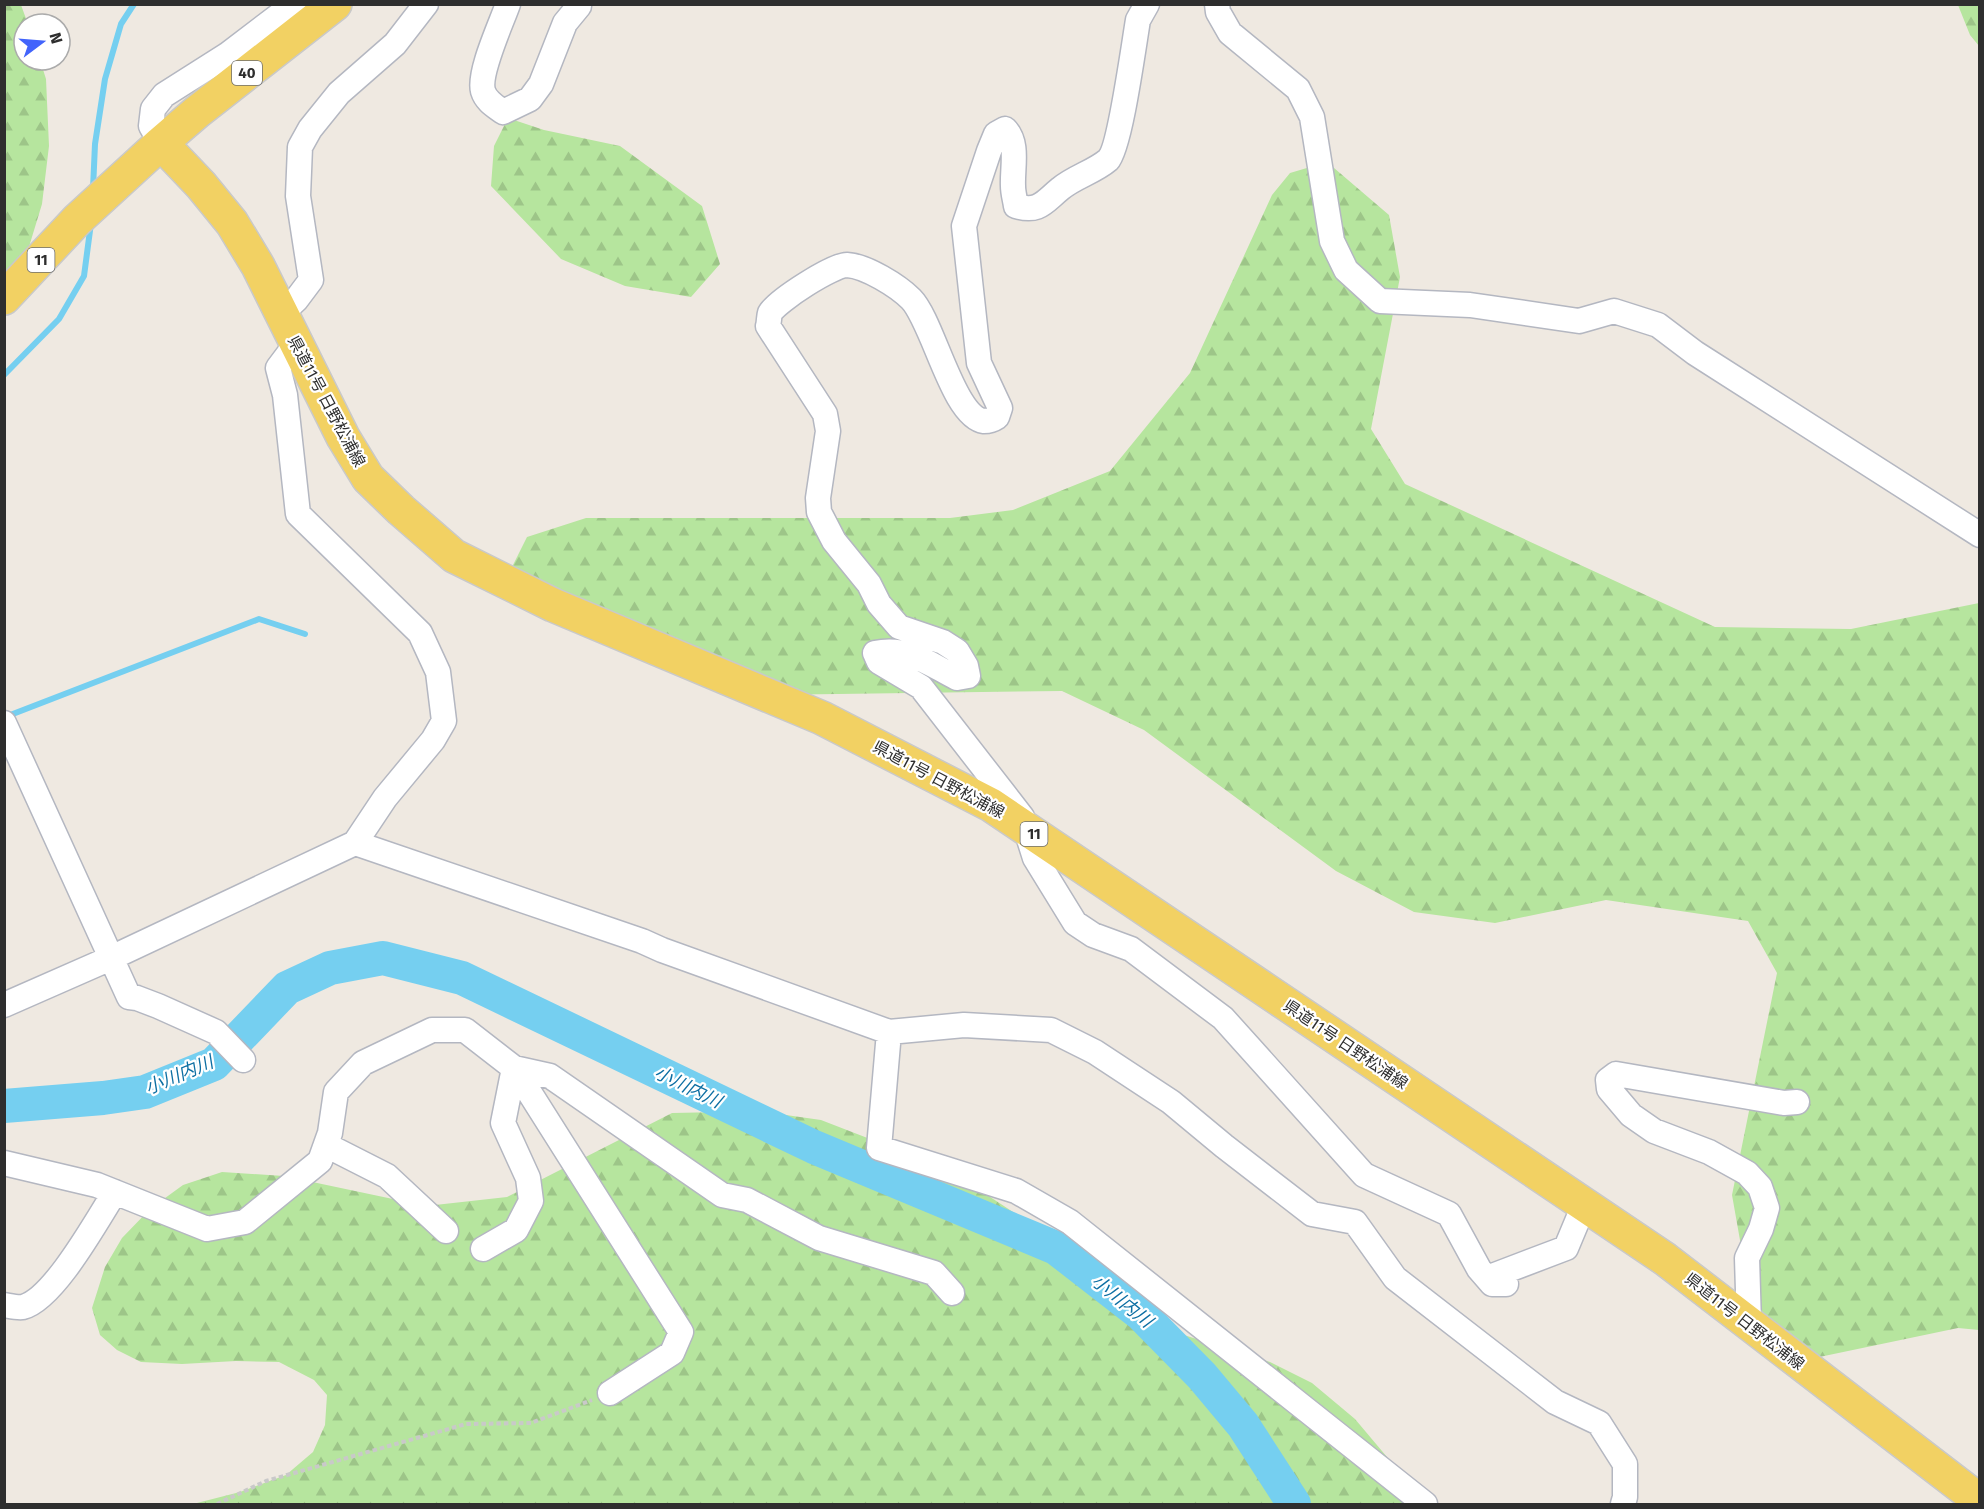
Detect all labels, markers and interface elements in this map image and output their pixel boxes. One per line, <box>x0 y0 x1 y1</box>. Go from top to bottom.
north arrow <box>12 12 72 72</box>
text: N <box>45 30 67 46</box>
road number: 40 <box>232 61 262 85</box>
road number: 11 <box>28 248 54 272</box>
street label: 県道11号 日野松浦線 <box>284 332 369 470</box>
street label: 県道11号 日野松浦線 <box>870 737 1008 822</box>
road number: 11 <box>1020 822 1048 846</box>
street label: 県道11号 日野松浦線 <box>1280 996 1412 1093</box>
water label: 小川内川 <box>142 1050 218 1099</box>
water label: 小川内川 <box>651 1061 727 1114</box>
street label: 県道11号 日野松浦線 <box>1681 1269 1808 1374</box>
water label: 小川内川 <box>1087 1270 1158 1333</box>

